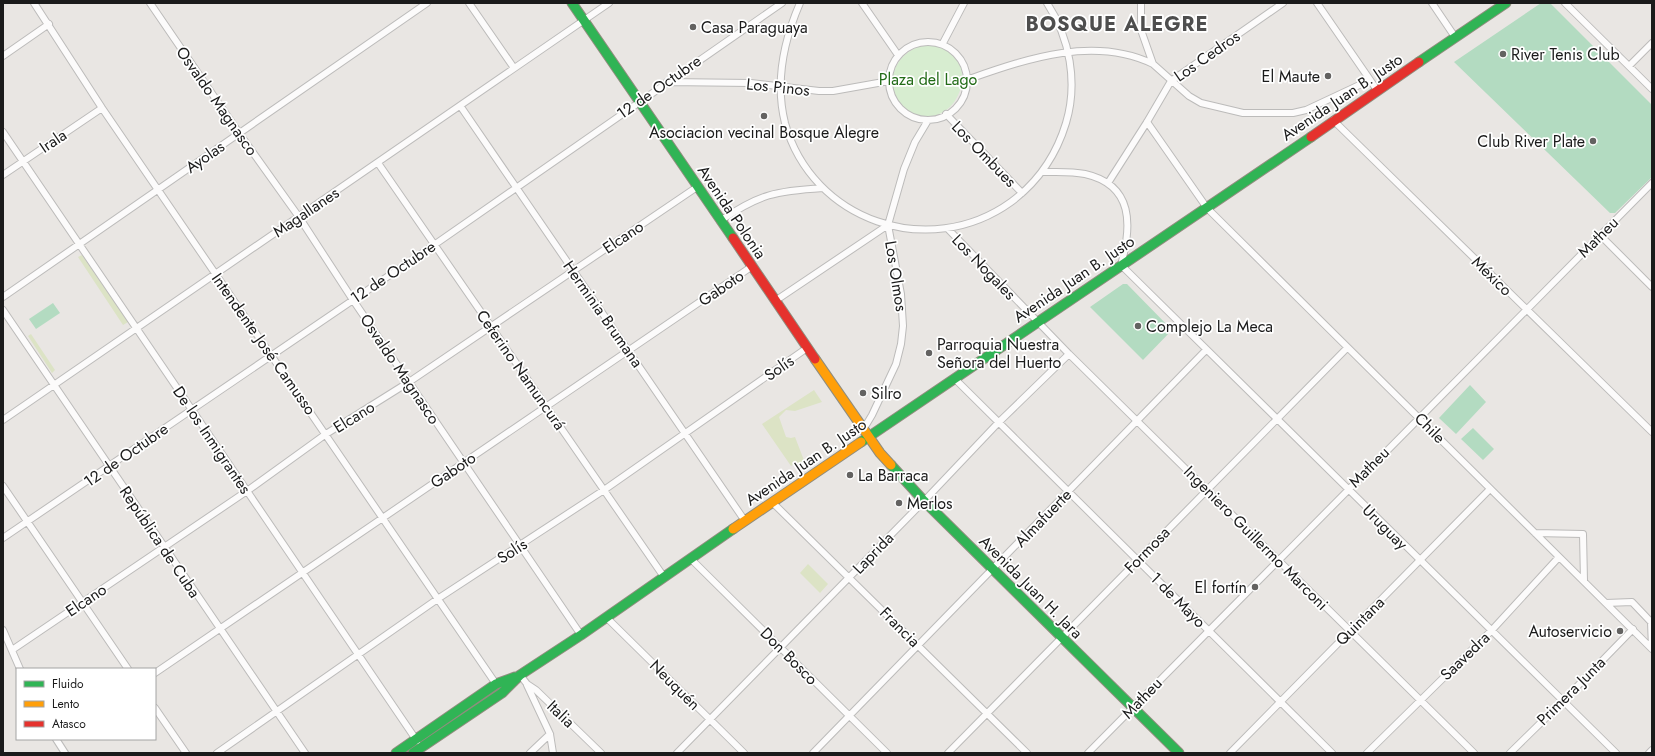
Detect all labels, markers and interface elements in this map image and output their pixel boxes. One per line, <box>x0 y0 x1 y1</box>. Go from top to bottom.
district label: BOSQUE ALEGRE <box>1025 10 1209 39</box>
place label: Casa Paraguaya <box>701 16 808 39</box>
marker: Casa Paraguaya <box>688 22 698 32</box>
street label: Los Cedros <box>1169 25 1245 87</box>
street label: Osvaldo Magnasco <box>171 42 264 161</box>
place label: River Tenis Club <box>1511 43 1620 66</box>
street label: Avenida Juan B. Justo <box>1277 48 1407 146</box>
street label: 12 de Octubre <box>612 49 706 125</box>
marker: River Tenis Club <box>1498 49 1508 59</box>
place label: El Maute <box>1262 65 1320 88</box>
park label: Plaza del Lago <box>879 68 978 91</box>
marker: El Maute <box>1323 71 1333 81</box>
street label: Los Pinos <box>745 72 811 102</box>
marker: Asociacion vecinal Bosque Alegre <box>759 111 769 121</box>
street label: Los Ombues <box>946 116 1022 192</box>
place label: Asociacion vecinal Bosque Alegre <box>649 121 879 144</box>
street label: Irala <box>35 124 71 158</box>
place label: Club River Plate <box>1477 130 1585 153</box>
street label: Ayolas <box>181 135 229 179</box>
marker: Club River Plate <box>1588 136 1598 146</box>
street label: Avenida Polonia <box>692 161 772 263</box>
street label: Magallanes <box>268 181 344 243</box>
street label: Matheu <box>1572 211 1624 263</box>
street label: Elcano <box>598 215 648 259</box>
street label: Los Nogales <box>947 229 1021 305</box>
street label: Avenida Juan B. Justo <box>1009 230 1139 328</box>
street label: 12 de Octubre <box>346 235 440 309</box>
street label: Los Olmos <box>879 239 913 313</box>
street label: México <box>1467 251 1518 301</box>
street label: Herminia Brumana <box>557 256 649 372</box>
street label: Gaboto <box>694 264 749 312</box>
street label: Intendente José Camusso <box>206 268 322 420</box>
street label: Ceferino Namuncurá <box>471 305 571 435</box>
street label: Osvaldo Magnasco <box>354 309 446 429</box>
place label: Complejo La Meca <box>1146 315 1273 338</box>
marker: Complejo La Meca <box>1133 321 1143 331</box>
place label: Parroquia Nuestra Señora del Huerto <box>937 333 1061 374</box>
marker: Parroquia Nuestra Señora del Huerto <box>924 348 934 358</box>
street label: Solís <box>759 349 799 387</box>
street label: De los Inmigrantes <box>167 381 257 499</box>
place label: Silro <box>871 382 902 405</box>
marker: Silro <box>858 388 868 398</box>
street label: Elcano <box>329 395 379 439</box>
street label: Chile <box>1409 407 1451 449</box>
street label: Avenida Juan B. Justo <box>741 413 871 511</box>
street label: 12 de Octubre <box>79 417 173 493</box>
street label: Matheu <box>1343 441 1395 493</box>
street label: Gaboto <box>426 446 481 494</box>
street label: Ingeniero Guillermo Marconi <box>1179 461 1333 615</box>
place label: La Barraca <box>858 464 928 487</box>
marker: La Barraca <box>845 470 855 480</box>
street label: República de Cuba <box>114 482 206 602</box>
street label: Almafuerte <box>1009 484 1077 552</box>
place label: Merlos <box>907 492 953 515</box>
marker: Merlos <box>894 498 904 508</box>
street label: Uruguay <box>1357 499 1414 556</box>
street label: Formosa <box>1119 521 1175 579</box>
street label: Laprida <box>847 527 899 579</box>
street label: Avenida Juan H. Jara <box>974 530 1088 644</box>
street label: Solís <box>492 533 532 569</box>
street label: 1 de Mayo <box>1145 567 1211 633</box>
place label: El fortín <box>1195 576 1247 599</box>
street label: Elcano <box>61 578 111 622</box>
marker: El fortín <box>1250 582 1260 592</box>
street label: Quintana <box>1330 591 1390 651</box>
street label: Francia <box>875 602 925 652</box>
place label: Autoservicio <box>1528 620 1612 643</box>
street label: Don Bosco <box>755 622 823 690</box>
street label: Saavedra <box>1435 626 1495 686</box>
marker: Autoservicio <box>1615 626 1625 636</box>
street label: Primera Junta <box>1531 651 1611 731</box>
street label: Neuquén <box>645 655 705 715</box>
legend <box>16 668 156 740</box>
street label: Matheu <box>1117 672 1167 724</box>
text: Fluido <box>52 675 84 693</box>
text: Lento <box>52 695 80 713</box>
street label: Italia <box>542 695 580 733</box>
text: Atasco <box>52 715 86 733</box>

